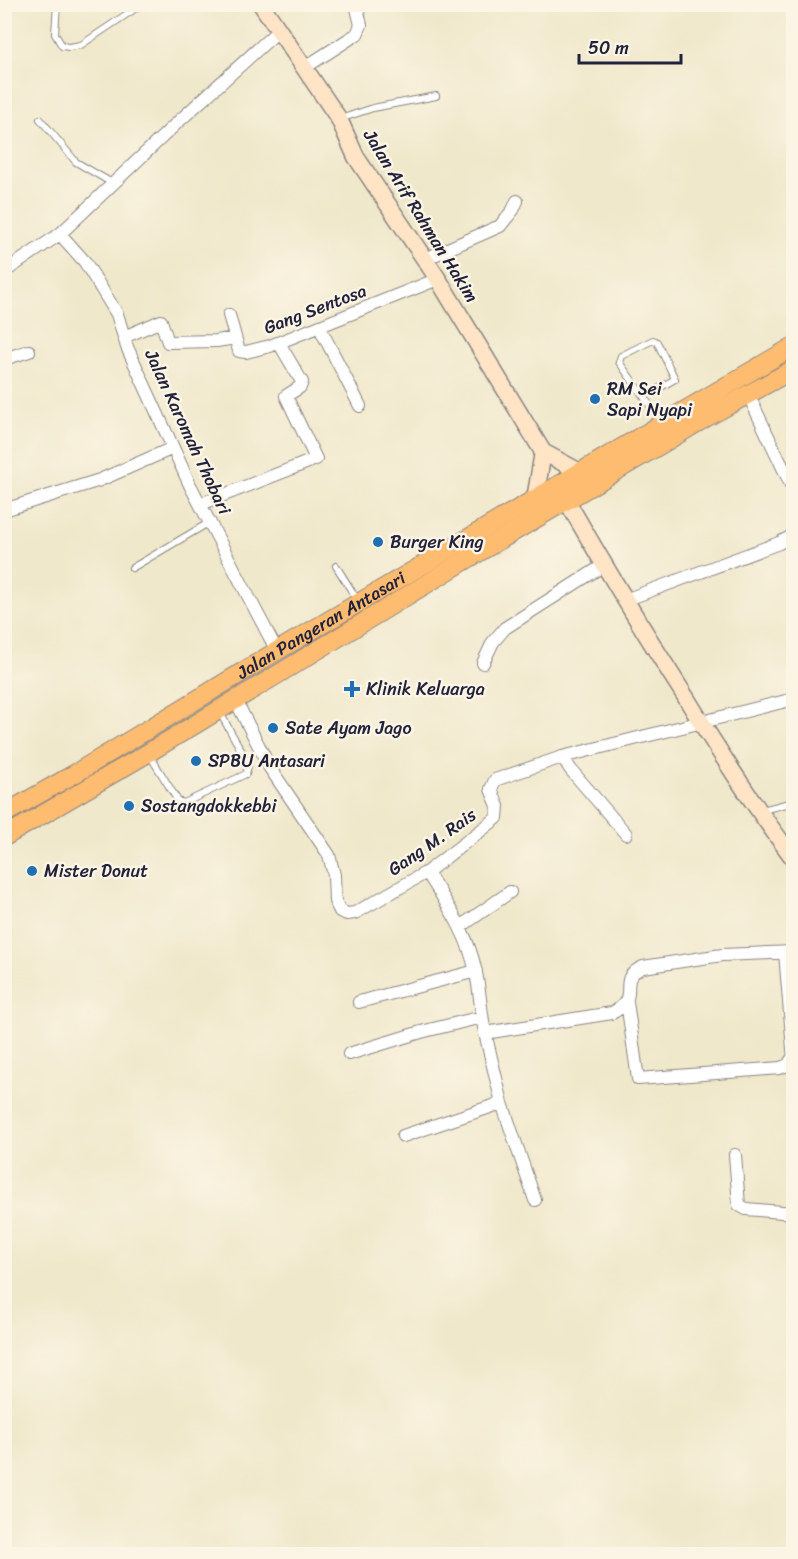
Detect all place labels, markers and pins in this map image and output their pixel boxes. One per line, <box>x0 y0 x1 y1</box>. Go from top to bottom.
place label: RM Sei Sapi Nyapi <box>607 373 693 426</box>
marker: RM Sei Sapi Nyapi <box>588 392 602 406</box>
place label: Burger King <box>390 526 484 558</box>
marker: Burger King <box>371 535 385 549</box>
place label: Klinik Keluarga <box>366 673 485 705</box>
marker: Klinik Keluarga <box>343 680 361 698</box>
place label: Sate Ayam Jago <box>285 712 412 744</box>
marker: Sate Ayam Jago <box>266 721 280 735</box>
place label: SPBU Antasari <box>208 745 326 777</box>
marker: SPBU Antasari <box>189 754 203 768</box>
place label: Sostangdokkebbi <box>141 790 277 822</box>
marker: Sostangdokkebbi <box>122 799 136 813</box>
place label: Mister Donut <box>44 855 148 887</box>
marker: Mister Donut <box>25 864 39 878</box>

